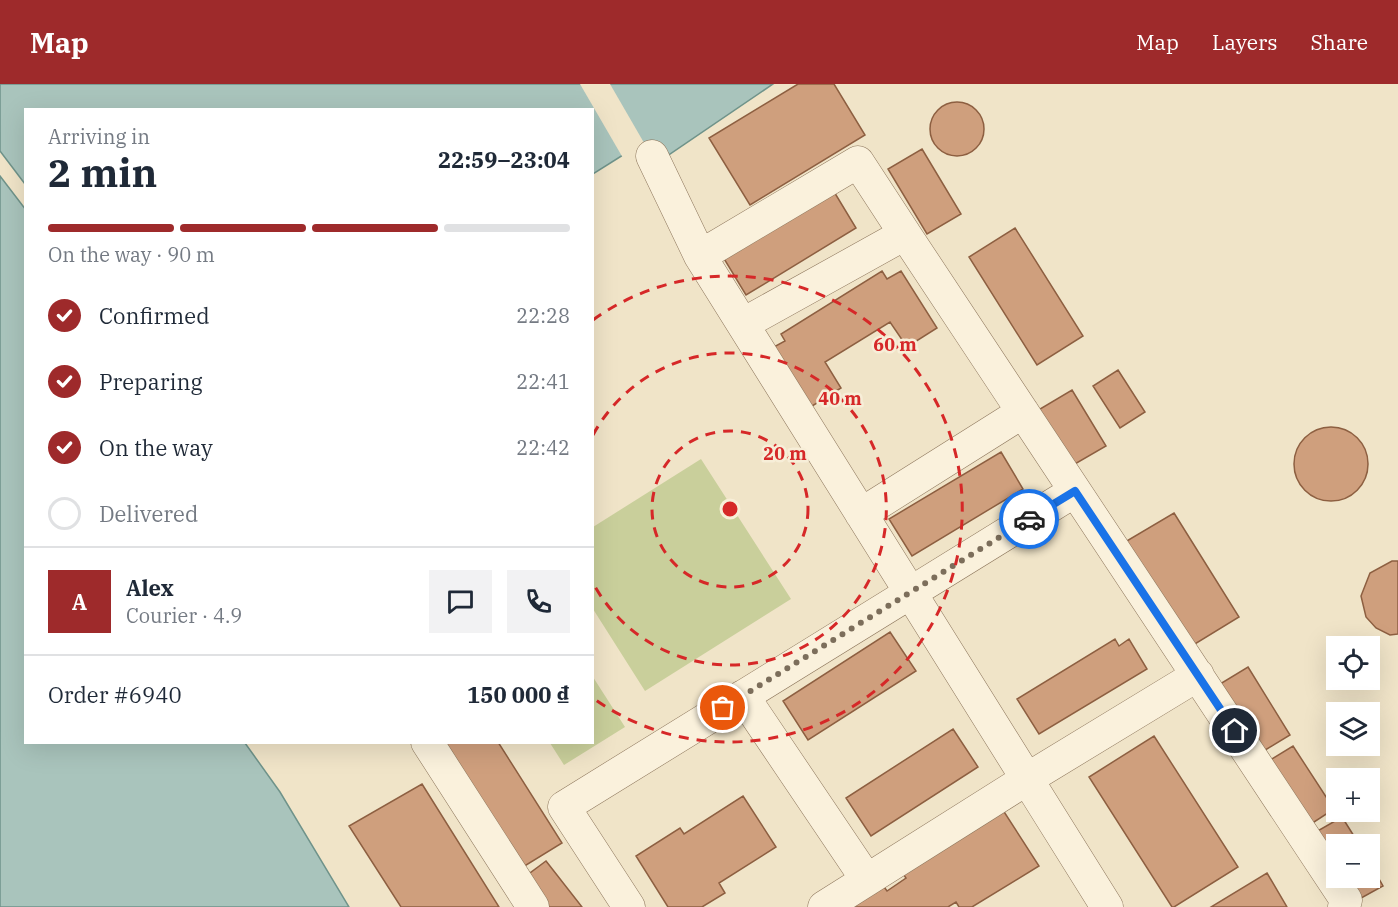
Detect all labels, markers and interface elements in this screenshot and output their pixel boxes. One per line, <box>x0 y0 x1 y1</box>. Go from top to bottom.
text: Map <box>30 24 89 61</box>
text: Map <box>1136 28 1179 56</box>
text: Layers <box>1212 28 1278 56</box>
text: Share <box>1311 28 1368 56</box>
text: Arriving in <box>48 123 150 150</box>
text: 22:59–23:04 <box>438 145 570 174</box>
text: 2 min <box>48 147 157 198</box>
text: On the way · 90 m <box>48 241 215 268</box>
icon: check <box>48 299 81 332</box>
text: Confirmed <box>99 301 210 330</box>
text: 22:28 <box>516 302 570 329</box>
text: 60 m <box>873 333 917 356</box>
icon: check <box>48 365 81 398</box>
text: Preparing <box>99 367 203 396</box>
text: 22:41 <box>516 368 570 395</box>
text: 40 m <box>818 387 862 410</box>
icon: check <box>48 431 81 464</box>
text: On the way <box>99 433 213 462</box>
text: 22:42 <box>516 434 570 461</box>
text: 20 m <box>763 442 807 465</box>
courier <box>999 489 1059 549</box>
text: Delivered <box>99 499 198 528</box>
centre of rings <box>720 499 740 519</box>
icon: car <box>1013 503 1046 536</box>
button: chat <box>429 570 492 633</box>
button: phone <box>507 570 570 633</box>
text: Alex <box>126 573 174 602</box>
text: A <box>72 587 87 616</box>
text: Courier · 4.9 <box>126 602 242 629</box>
map controls <box>1326 636 1380 888</box>
button: locate <box>1326 636 1380 690</box>
text: Order #6940 <box>48 680 182 709</box>
text: 150 000 ₫ <box>467 680 570 709</box>
pin <box>697 682 748 733</box>
icon: bag <box>706 691 739 724</box>
button: layers <box>1326 702 1380 756</box>
pin <box>1209 705 1260 756</box>
icon: home <box>1218 714 1251 747</box>
button: + <box>1326 768 1380 822</box>
button: − <box>1326 834 1380 888</box>

